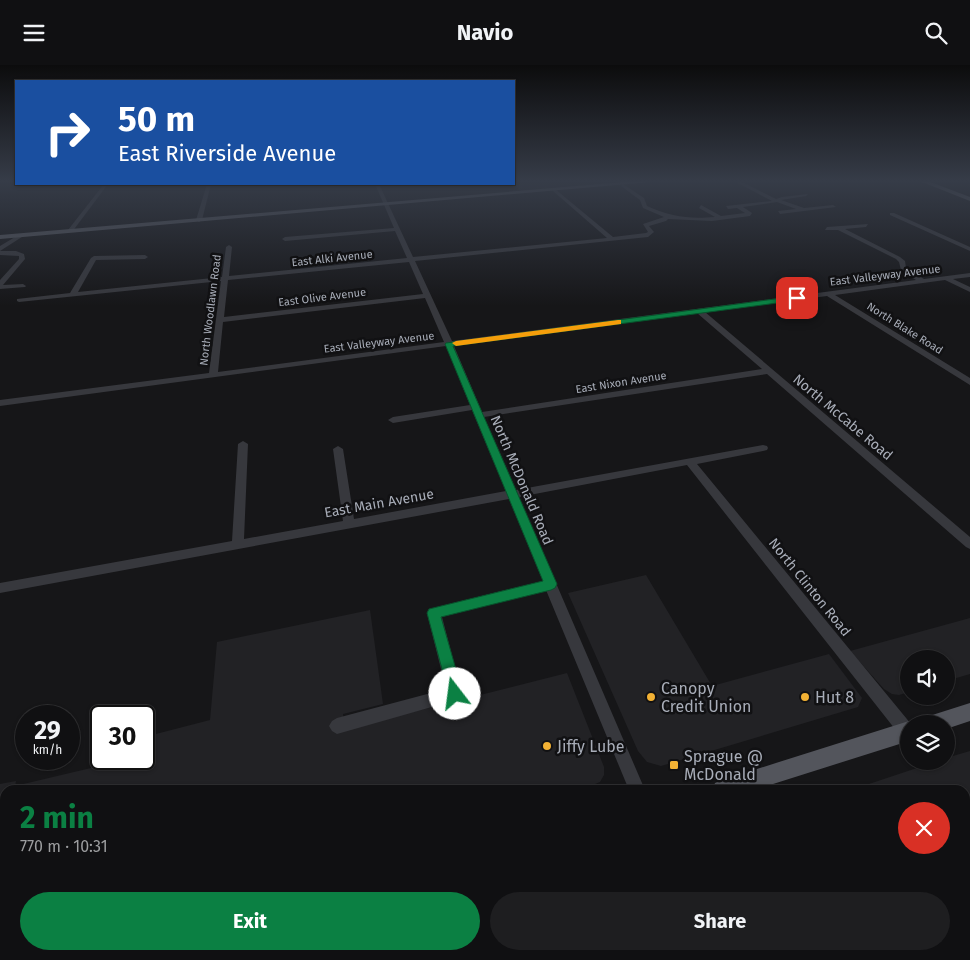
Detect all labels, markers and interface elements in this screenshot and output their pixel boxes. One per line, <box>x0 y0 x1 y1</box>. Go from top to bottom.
icon: menu <box>20 19 48 47</box>
text: Navio <box>457 19 513 46</box>
icon: search <box>922 19 950 47</box>
text: 50 m <box>118 98 195 140</box>
icon: right <box>35 100 100 165</box>
text: East Riverside Avenue <box>118 140 336 167</box>
street label: East Alki Avenue <box>291 248 373 269</box>
street label: North Woodlawn Road <box>197 254 224 366</box>
street label: East Valleyway Avenue <box>829 262 941 289</box>
pin <box>776 277 818 319</box>
icon: arrive <box>783 284 811 312</box>
street label: East Olive Avenue <box>277 286 367 309</box>
street label: North Blake Road <box>864 300 945 357</box>
street label: East Valleyway Avenue <box>323 329 435 356</box>
street label: East Nixon Avenue <box>575 369 667 396</box>
street label: North McCabe Road <box>789 371 896 464</box>
street label: North McDonald Road <box>487 413 557 547</box>
street label: East Main Avenue <box>323 485 435 521</box>
street label: North Clinton Road <box>765 535 854 640</box>
map controls <box>900 650 955 770</box>
button: sound <box>900 650 955 705</box>
position arrow <box>428 667 480 719</box>
place label: Canopy Credit Union <box>661 679 751 716</box>
place label: Hut 8 <box>815 688 854 707</box>
marker: Canopy Credit Union <box>645 691 657 703</box>
marker: Hut 8 <box>799 691 811 703</box>
speed limit sign: 30 <box>90 705 155 770</box>
button: layers <box>900 715 955 770</box>
text: 29 <box>34 716 61 746</box>
place label: Jiffy Lube <box>557 737 625 756</box>
marker: Jiffy Lube <box>541 740 553 752</box>
text: km/h <box>33 743 62 757</box>
place label: Sprague @ McDonald <box>684 747 763 784</box>
marker: Sprague @ McDonald <box>668 759 680 771</box>
text: 2 min <box>20 800 94 836</box>
button: close <box>898 802 950 854</box>
text: 770 m · 10:31 <box>20 837 108 856</box>
button: Exit <box>20 892 480 950</box>
button: Share <box>490 892 950 950</box>

